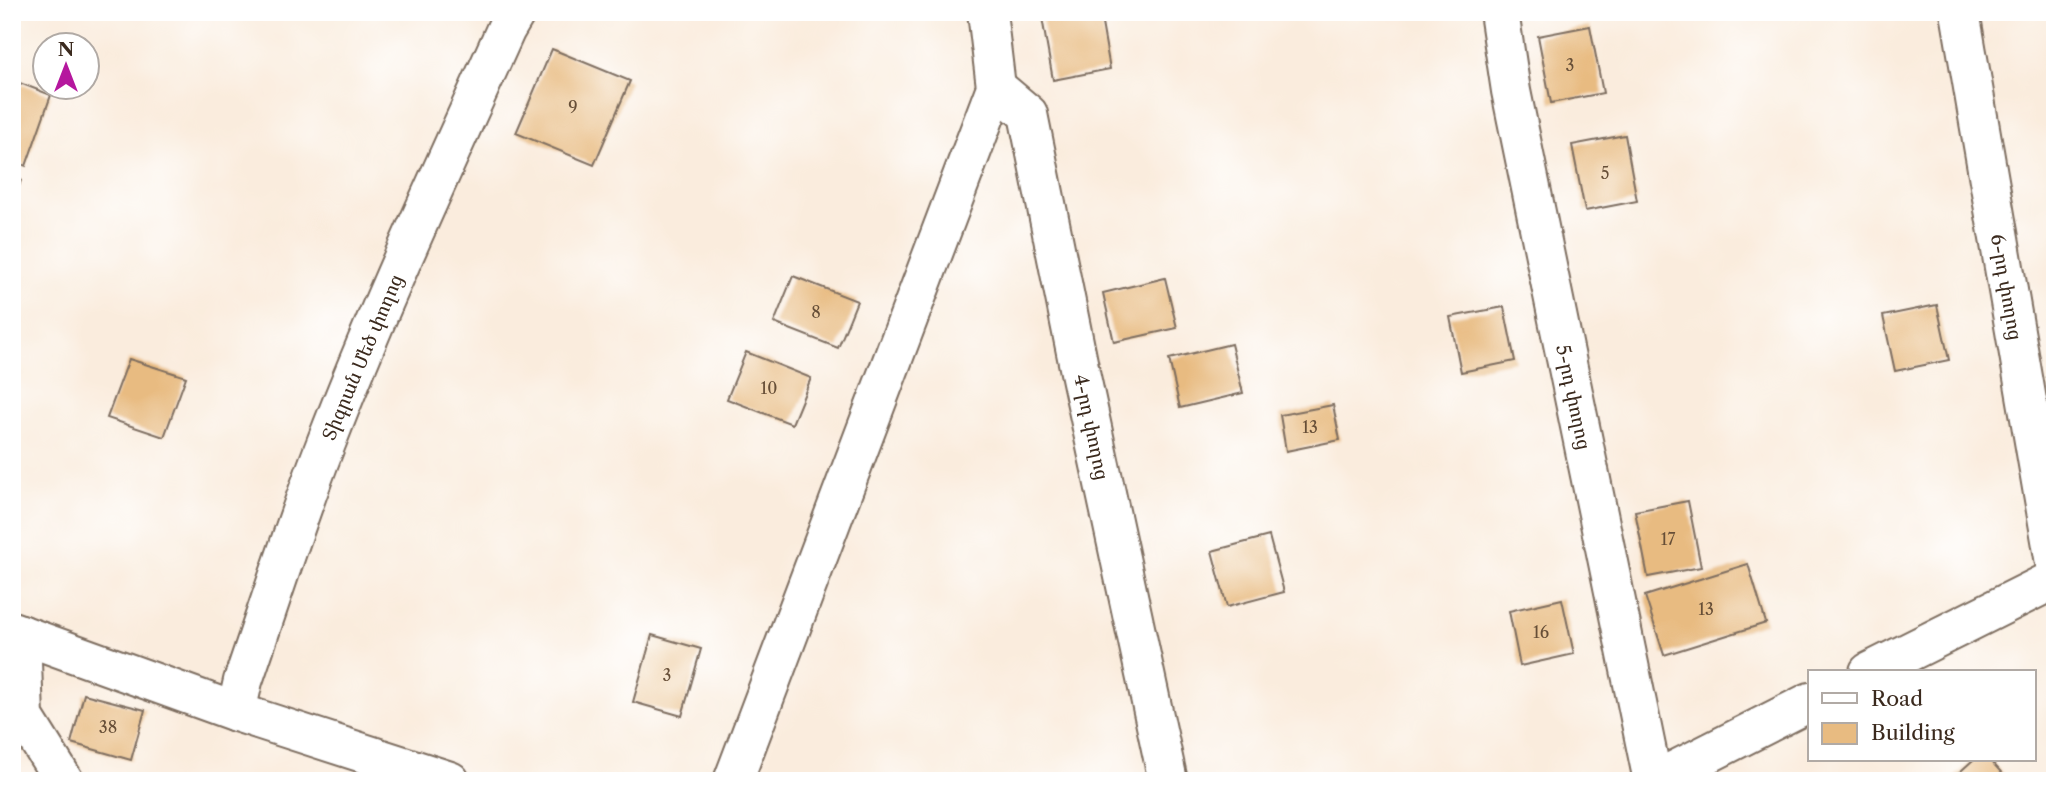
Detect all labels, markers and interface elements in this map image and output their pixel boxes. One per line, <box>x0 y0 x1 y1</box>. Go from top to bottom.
north arrow <box>32 32 102 102</box>
text: N <box>58 38 74 61</box>
house number: 3 <box>1566 55 1574 75</box>
house number: 9 <box>568 97 578 117</box>
house number: 5 <box>1601 163 1609 183</box>
street label: 6-րդ փողոց <box>1986 232 2027 342</box>
street label: Տիգրան Մեծ փողոց <box>317 271 408 444</box>
house number: 8 <box>811 302 821 322</box>
street label: 5-րդ փողոց <box>1551 343 1596 452</box>
street label: 4-րդ փողոց <box>1069 372 1114 482</box>
house number: 10 <box>761 378 777 398</box>
house number: 13 <box>1302 417 1318 437</box>
house number: 17 <box>1661 529 1675 549</box>
house number: 13 <box>1698 599 1714 619</box>
house number: 16 <box>1533 622 1549 642</box>
house number: 3 <box>663 665 671 685</box>
legend <box>1808 670 2036 762</box>
text: Road <box>1871 686 1923 711</box>
house number: 38 <box>99 717 117 737</box>
text: Building <box>1871 720 1956 745</box>

